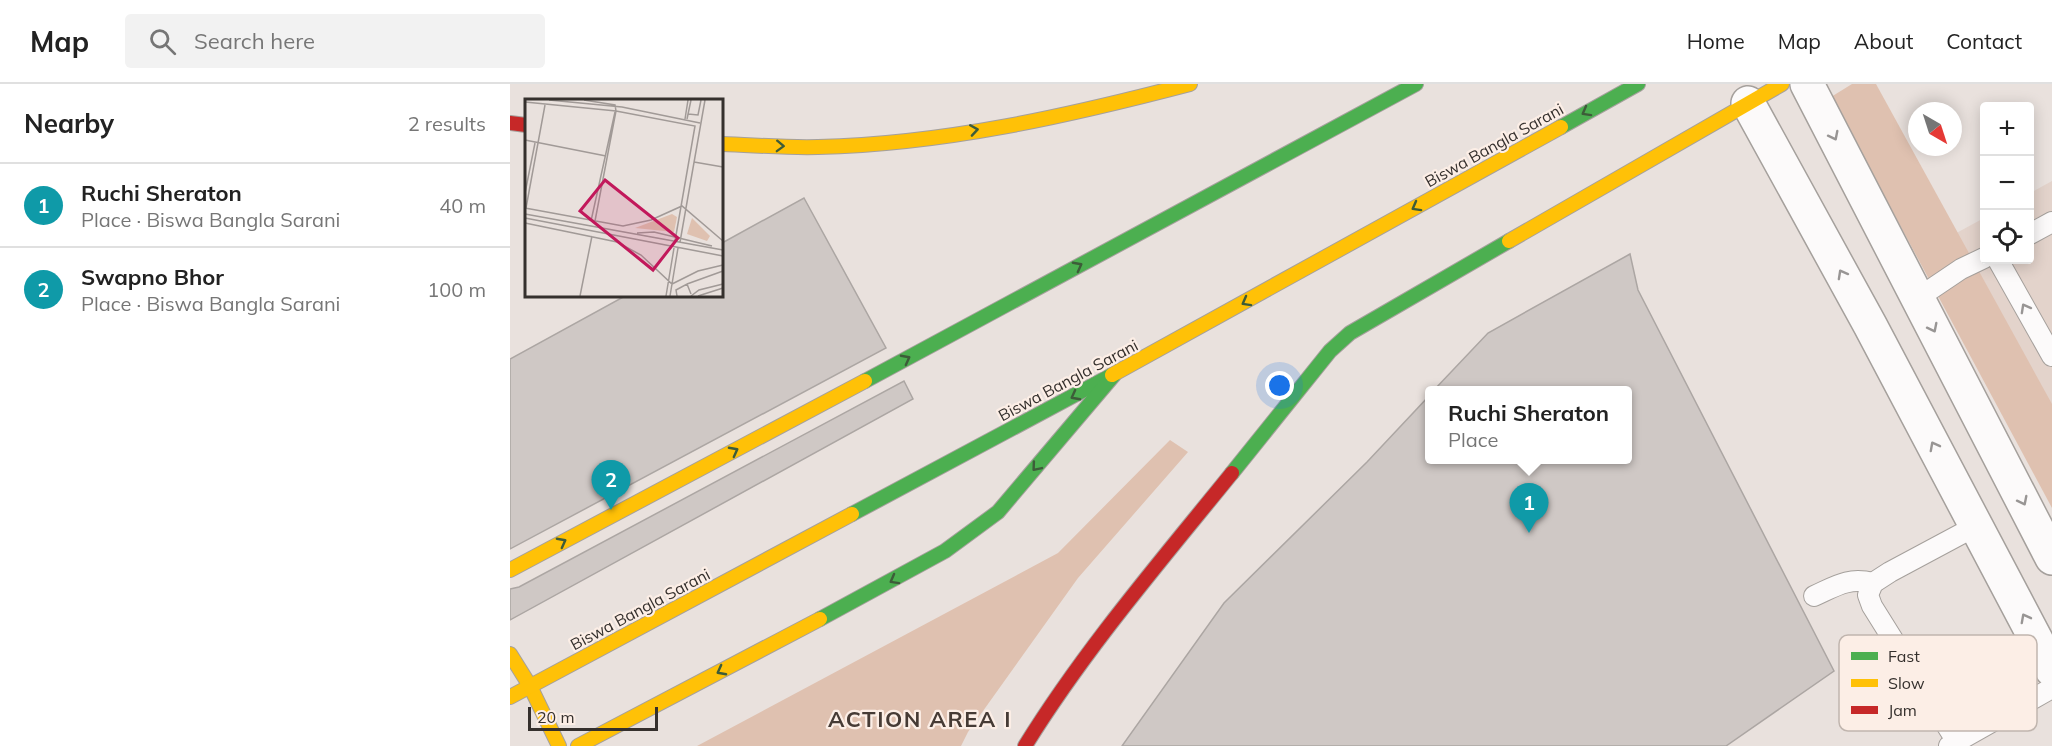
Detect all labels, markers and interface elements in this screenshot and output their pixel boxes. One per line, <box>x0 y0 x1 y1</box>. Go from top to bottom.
search box <box>125 14 545 68</box>
text: Map <box>30 24 89 59</box>
icon: search <box>146 25 179 58</box>
text: Search here <box>194 27 315 55</box>
text: Home <box>1687 28 1745 54</box>
text: Map <box>1778 28 1821 54</box>
text: About <box>1854 28 1913 54</box>
text: Contact <box>1946 28 2022 54</box>
inset map <box>525 99 723 297</box>
street label: Biswa Bangla Sarani <box>1421 99 1567 191</box>
north arrow <box>1908 102 1962 156</box>
map controls <box>1980 102 2034 264</box>
button: + <box>1980 102 2034 156</box>
one-way arrow <box>1582 105 1593 117</box>
text: Nearby <box>24 107 114 140</box>
text: 2 results <box>408 111 486 136</box>
one-way arrow <box>969 125 979 137</box>
one-way arrow <box>1827 130 1838 140</box>
one-way arrow <box>775 139 784 152</box>
button: − <box>1980 156 2034 210</box>
text: Ruchi Sheraton <box>81 179 242 207</box>
text: 1 <box>38 193 50 218</box>
text: 40 m <box>439 193 486 218</box>
one-way arrow <box>1412 200 1422 211</box>
text: Place · Biswa Bangla Sarani <box>81 207 340 232</box>
button: locate <box>1980 210 2034 264</box>
one-way arrow <box>1071 262 1082 273</box>
text: Swapno Bhor <box>81 263 224 291</box>
one-way arrow <box>1838 269 1849 280</box>
text: 2 <box>38 277 50 302</box>
text: 100 m <box>427 277 486 302</box>
text: Place · Biswa Bangla Sarani <box>81 291 340 316</box>
one-way arrow <box>1241 295 1252 306</box>
one-way arrow <box>2021 304 2032 314</box>
one-way arrow <box>1926 321 1938 332</box>
street label: Biswa Bangla Sarani <box>995 335 1141 425</box>
one-way arrow <box>900 355 910 366</box>
your location <box>1265 371 1294 400</box>
popup <box>1425 386 1632 464</box>
one-way arrow <box>1070 388 1081 400</box>
text: Ruchi Sheraton <box>1448 399 1609 427</box>
text: Place <box>1448 427 1498 452</box>
one-way arrow <box>1930 441 1941 452</box>
one-way arrow <box>728 447 738 458</box>
pin: 2 <box>592 460 630 510</box>
one-way arrow <box>1032 460 1043 471</box>
pin: 1 <box>1510 484 1548 533</box>
one-way arrow <box>2015 495 2027 506</box>
one-way arrow <box>555 538 566 549</box>
street label: Biswa Bangla Sarani <box>567 564 713 654</box>
one-way arrow <box>890 573 900 584</box>
one-way arrow <box>2021 614 2032 624</box>
legend <box>1839 635 2037 731</box>
text: Fast <box>1888 646 1920 666</box>
one-way arrow <box>717 664 727 675</box>
text: Slow <box>1888 673 1925 693</box>
text: Jam <box>1888 700 1917 720</box>
scale bar <box>528 704 658 732</box>
district label: ACTION AREA I <box>828 705 1012 733</box>
text: 20 m <box>537 707 574 727</box>

